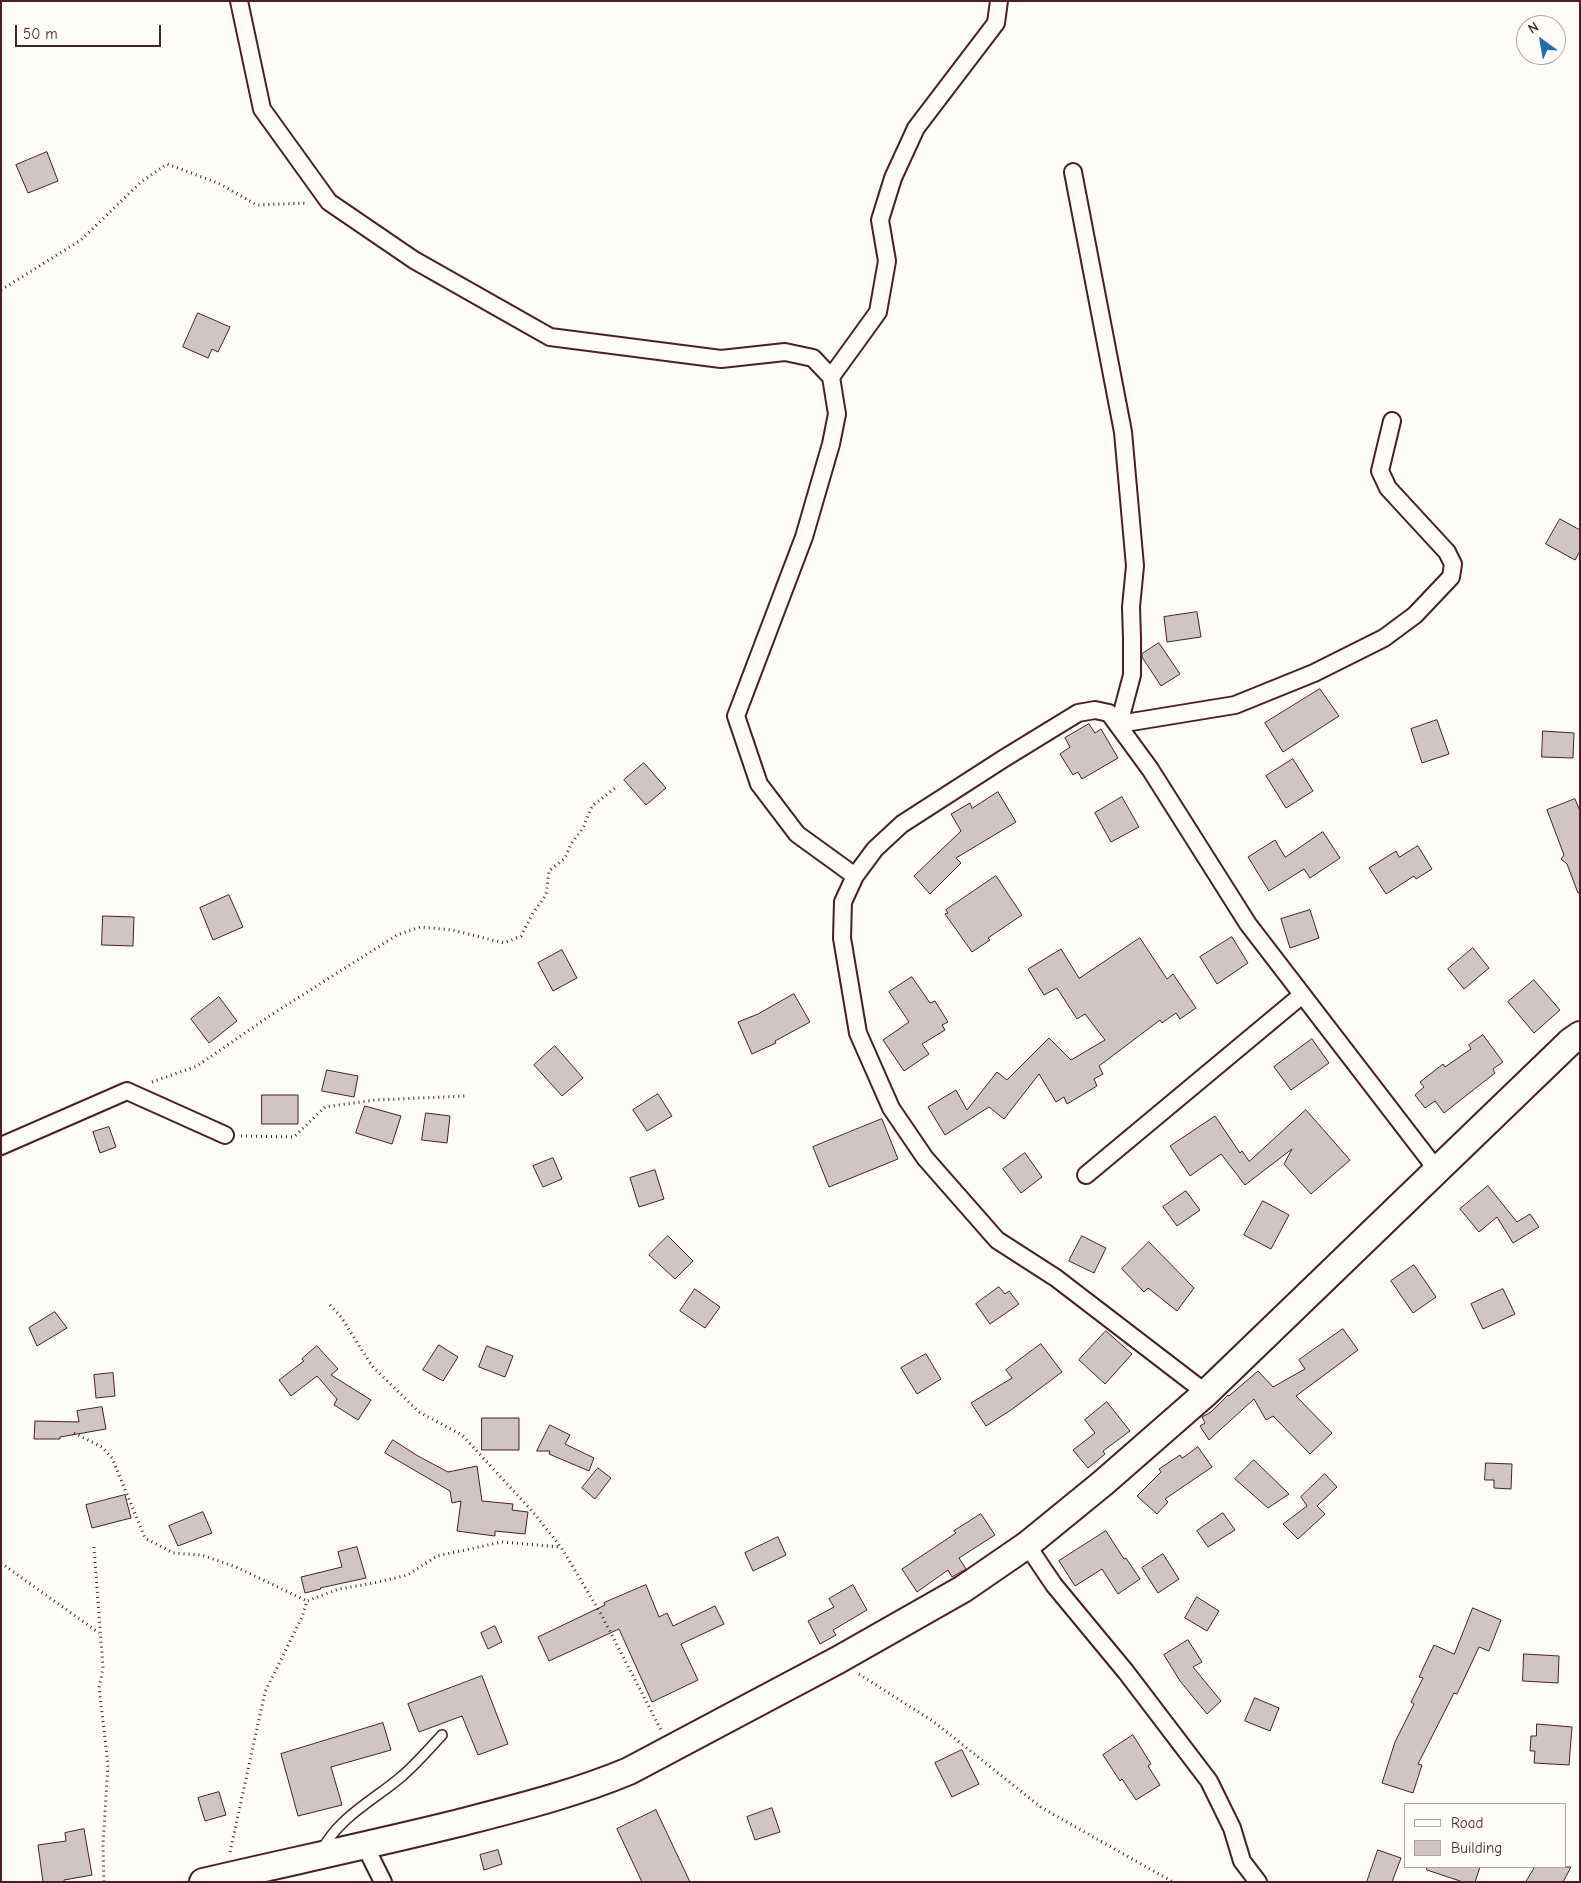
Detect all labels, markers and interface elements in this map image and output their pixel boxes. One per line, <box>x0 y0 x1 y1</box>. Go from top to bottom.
scale bar <box>18 15 164 47</box>
north arrow <box>1516 15 1566 65</box>
text: N <box>1525 18 1542 37</box>
text: 50 m <box>23 25 58 43</box>
legend <box>1404 1803 1566 1868</box>
text: Road <box>1451 1814 1483 1832</box>
text: Building <box>1451 1839 1502 1857</box>

